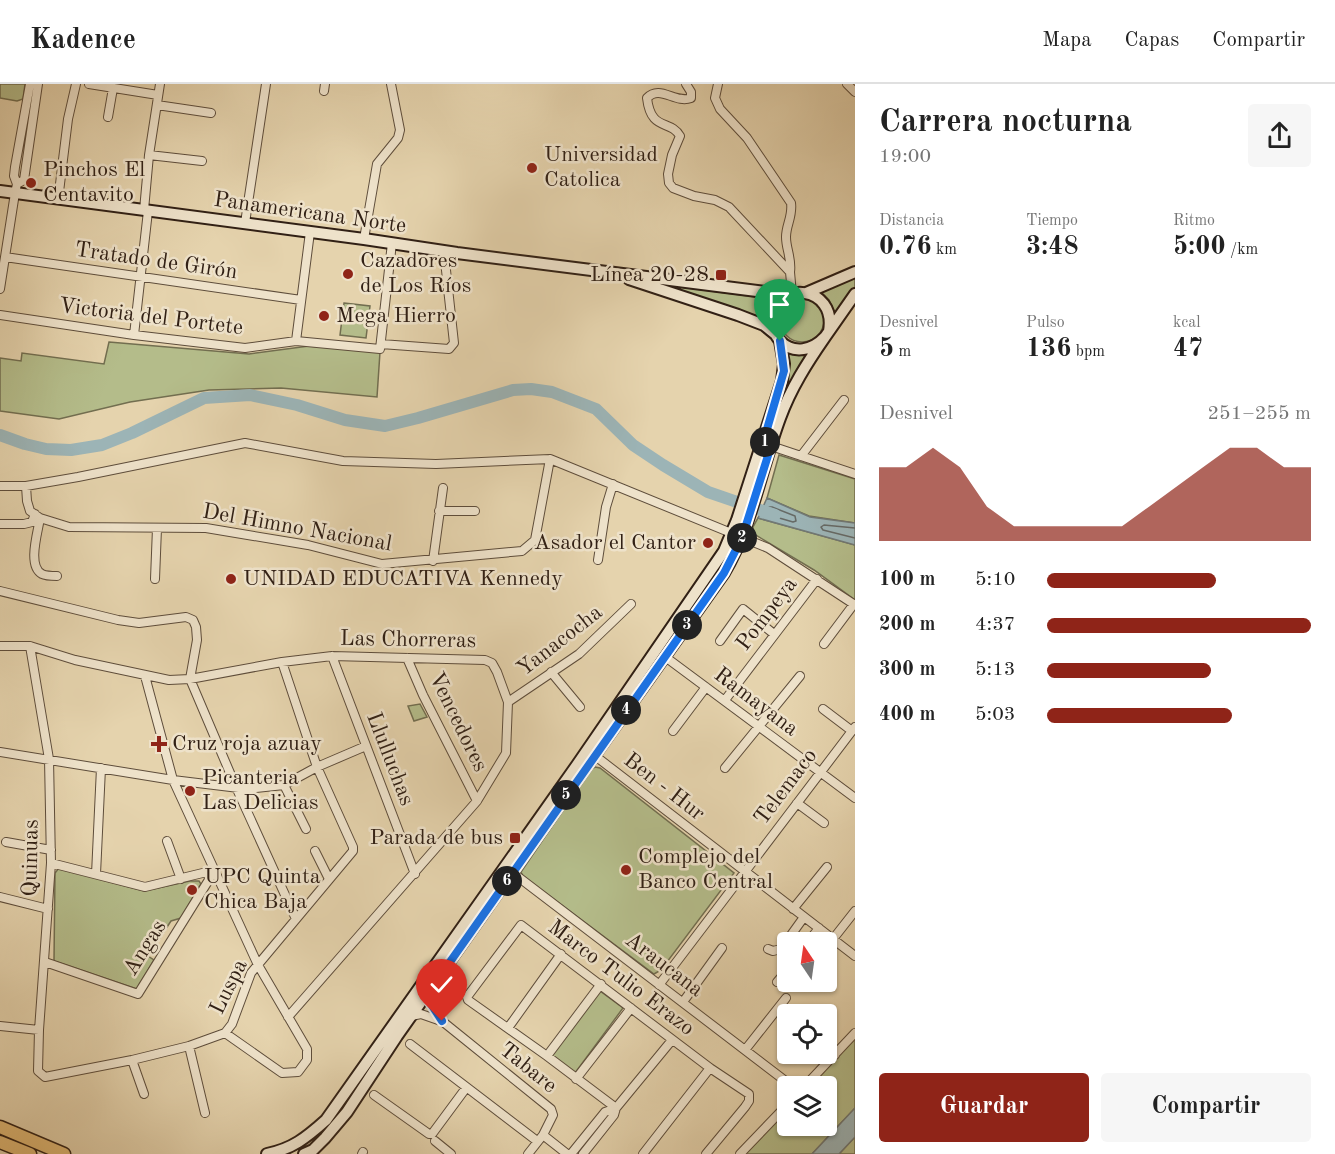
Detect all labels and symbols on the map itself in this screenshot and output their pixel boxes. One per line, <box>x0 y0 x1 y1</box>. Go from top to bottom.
place label: Universidad Catolica <box>544 144 658 191</box>
place label: Pinchos El Centavito <box>43 159 145 206</box>
marker: Universidad Catolica <box>525 161 539 175</box>
marker: Pinchos El Centavito <box>24 176 38 190</box>
street label: Panamericana Norte <box>212 189 408 237</box>
street label: Tratado de Girón <box>73 239 239 283</box>
place label: Cazadores de Los Ríos <box>360 250 471 297</box>
place label: Línea 20-28 <box>590 264 709 286</box>
marker: Cazadores de Los Ríos <box>341 267 355 281</box>
marker: Línea 20-28 <box>714 268 728 282</box>
pin <box>754 279 805 341</box>
street label: Victoria del Portete <box>58 295 244 339</box>
place label: Mega Hierro <box>336 305 456 327</box>
marker: Mega Hierro <box>317 309 331 323</box>
pin: 1 <box>750 427 780 457</box>
street label: Del Himno Nacional <box>201 500 394 556</box>
pin: 2 <box>727 523 757 553</box>
place label: Asador el Cantor <box>534 532 696 554</box>
marker: Asador el Cantor <box>701 536 715 550</box>
place label: UNIDAD EDUCATIVA Kennedy <box>243 568 563 590</box>
marker: UNIDAD EDUCATIVA Kennedy <box>224 572 238 586</box>
street label: Pompeya <box>732 573 802 655</box>
street label: Yanacocha <box>513 601 607 681</box>
pin: 3 <box>672 610 702 640</box>
street label: Las Chorreras <box>340 628 476 652</box>
street label: Ramayana <box>710 663 802 741</box>
street label: Vencedores <box>425 669 491 775</box>
pin: 4 <box>611 695 641 725</box>
street label: Llulluchas <box>362 709 418 809</box>
place label: Cruz roja azuay <box>172 733 322 755</box>
marker: Cruz roja azuay <box>150 735 168 753</box>
street label: Telemaco <box>750 745 822 829</box>
street label: Ben - Hur <box>620 749 708 825</box>
place label: Picanteria Las Delicias <box>202 767 318 814</box>
pin: 5 <box>551 780 581 810</box>
marker: Picanteria Las Delicias <box>183 784 197 798</box>
street label: Quinuas <box>19 819 43 897</box>
place label: Parada de bus <box>369 827 503 849</box>
marker: Parada de bus <box>508 831 522 845</box>
place label: Complejo del Banco Central <box>638 846 773 893</box>
marker: Complejo del Banco Central <box>619 863 633 877</box>
place label: UPC Quinta Chica Baja <box>204 866 321 913</box>
pin: 6 <box>492 866 522 896</box>
marker: UPC Quinta Chica Baja <box>185 883 199 897</box>
street label: Angas <box>120 916 170 980</box>
street label: Marco Tulio Erazo <box>544 916 698 1040</box>
street label: Araucana <box>621 929 707 1001</box>
north arrow <box>777 932 837 992</box>
street label: Luspa <box>206 956 252 1018</box>
pin <box>416 959 467 1021</box>
street label: Tabare <box>495 1038 561 1098</box>

